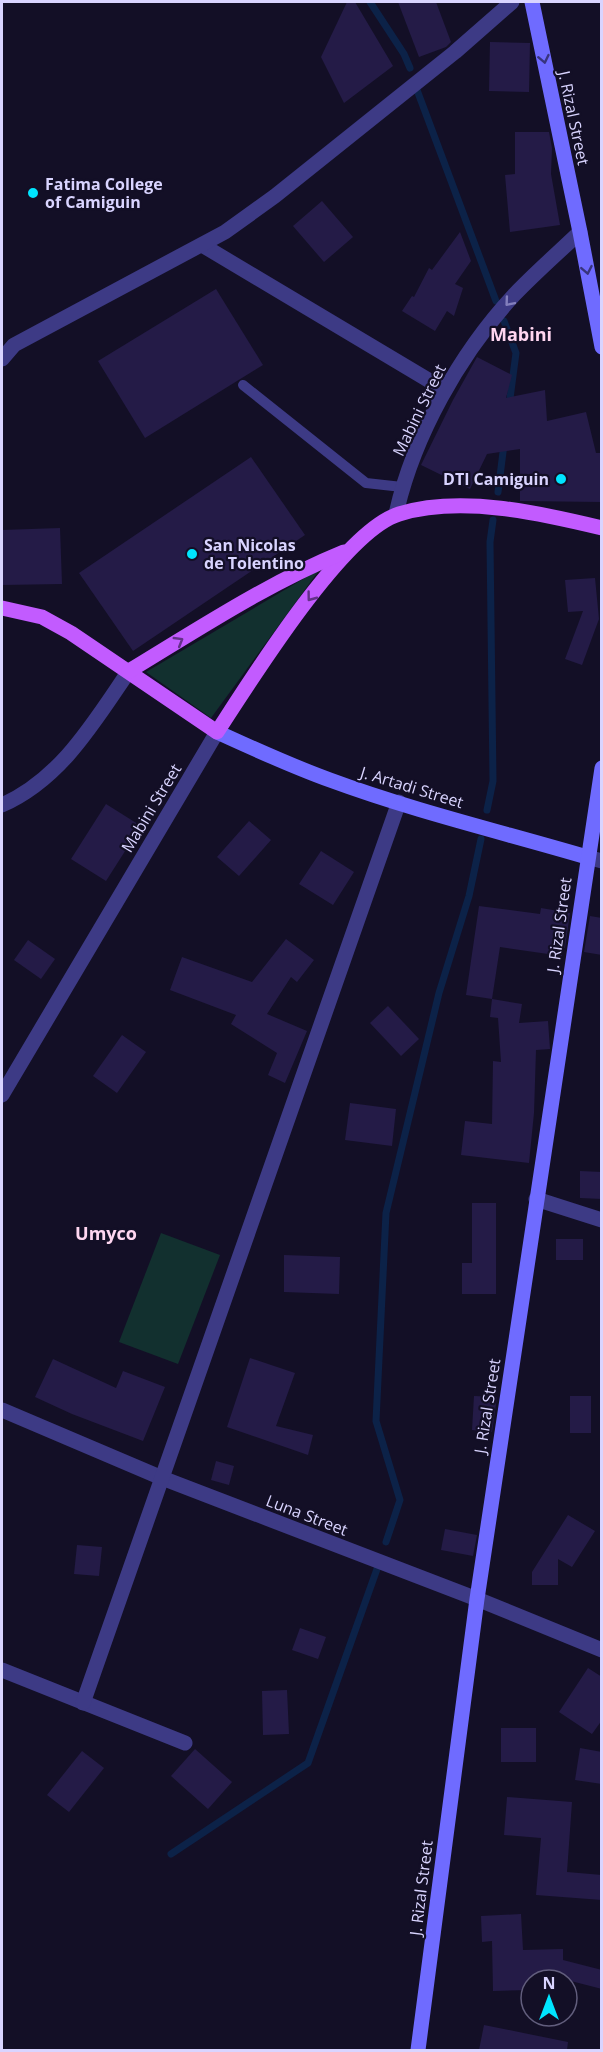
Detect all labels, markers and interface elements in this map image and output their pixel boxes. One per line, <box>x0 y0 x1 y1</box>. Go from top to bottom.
one-way arrow <box>536 53 549 63</box>
street label: J. Rizal Street <box>553 67 595 167</box>
place label: Fatima College of Camiguin <box>45 173 163 213</box>
marker: Fatima College of Camiguin <box>26 186 40 200</box>
one-way arrow <box>580 265 593 275</box>
one-way arrow <box>505 295 516 306</box>
district label: Mabini <box>490 322 552 346</box>
street label: Mabini Street <box>387 360 451 460</box>
place label: DTI Camiguin <box>443 468 549 490</box>
marker: DTI Camiguin <box>554 472 568 486</box>
place label: San Nicolas de Tolentino <box>204 534 304 574</box>
marker: San Nicolas de Tolentino <box>185 547 199 561</box>
one-way arrow <box>308 590 319 601</box>
one-way arrow <box>173 637 184 648</box>
street label: Mabini Street <box>116 759 186 856</box>
street label: J. Artadi Street <box>356 760 466 813</box>
street label: J. Rizal Street <box>541 876 577 976</box>
district label: Umyco <box>75 1221 137 1245</box>
street label: J. Rizal Street <box>468 1357 505 1457</box>
street label: Luna Street <box>263 1489 351 1541</box>
street label: J. Rizal Street <box>404 1839 438 1939</box>
north arrow <box>519 1968 579 2028</box>
text: N <box>542 1972 556 1994</box>

